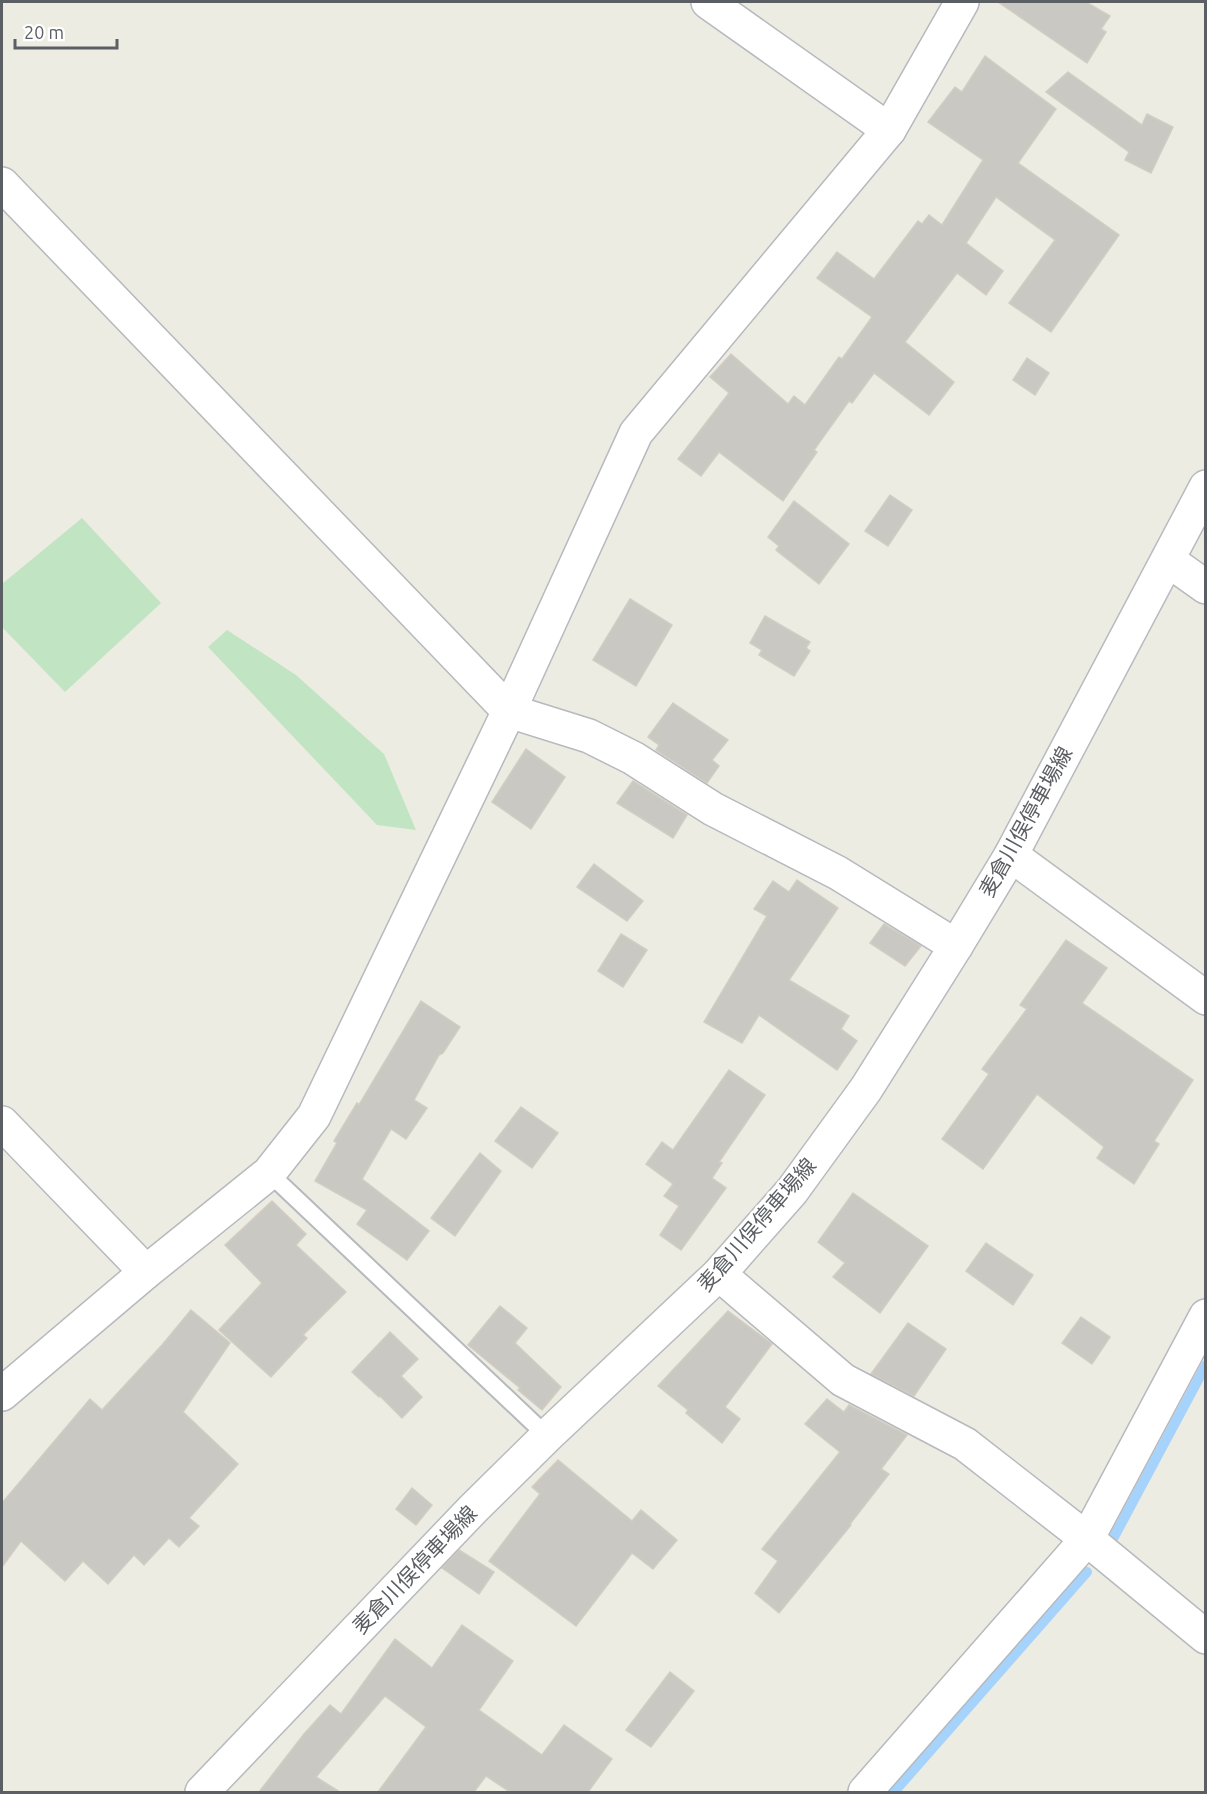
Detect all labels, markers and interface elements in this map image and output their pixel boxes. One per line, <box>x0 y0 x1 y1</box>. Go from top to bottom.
scale bar <box>15 12 117 50</box>
text: 20 m <box>24 22 64 42</box>
street label: 麦倉川俣停車場線 <box>974 742 1076 901</box>
street label: 麦倉川俣停車場線 <box>692 1153 820 1296</box>
street label: 麦倉川俣停車場線 <box>347 1501 481 1638</box>

